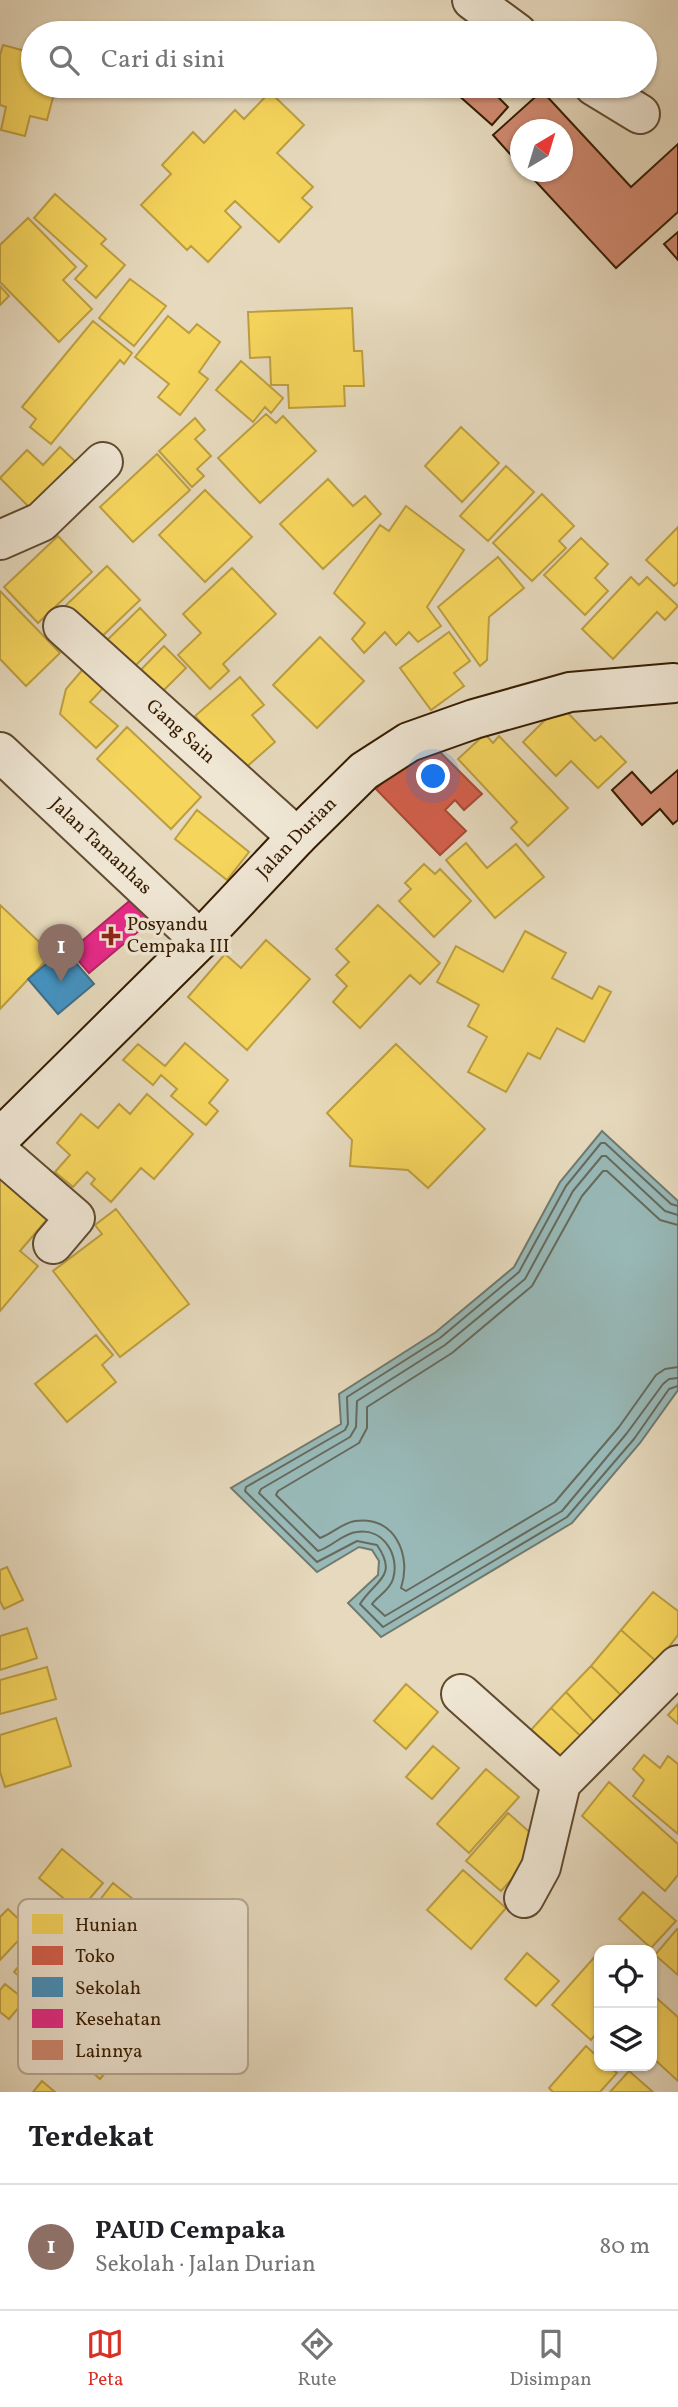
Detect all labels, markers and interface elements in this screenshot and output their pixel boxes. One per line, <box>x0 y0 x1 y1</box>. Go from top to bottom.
search box <box>21 21 657 98</box>
icon: search <box>45 41 83 79</box>
text: Cari di sini <box>101 42 225 78</box>
north arrow <box>510 119 573 182</box>
street label: Gang Sain <box>140 694 221 770</box>
your location <box>416 759 450 793</box>
street label: Jalan Durian <box>251 791 343 885</box>
street label: Jalan Tamanhas <box>44 792 157 901</box>
place label: Posyandu Cempaka III <box>127 912 229 960</box>
pin: 1 <box>38 924 84 982</box>
marker: Posyandu Cempaka III <box>101 926 121 946</box>
legend <box>18 1899 248 2074</box>
text: Hunian <box>75 1913 138 1939</box>
text: Toko <box>75 1944 115 1970</box>
map controls <box>594 1945 657 2071</box>
button: locate <box>594 1945 657 2008</box>
text: Sekolah <box>75 1976 141 2002</box>
text: Kesehatan <box>75 2007 161 2033</box>
button: layers <box>594 2008 657 2071</box>
text: Lainnya <box>75 2039 143 2065</box>
text: Terdekat <box>28 2117 154 2159</box>
text: PAUD Cempaka <box>95 2213 285 2249</box>
text: 1 <box>46 2231 56 2263</box>
text: 80 m <box>600 2231 650 2263</box>
text: Sekolah · Jalan Durian <box>95 2249 316 2281</box>
tab: Peta <box>86 2325 124 2393</box>
tab: Rute <box>297 2325 337 2393</box>
tab: Disimpan <box>510 2325 592 2393</box>

